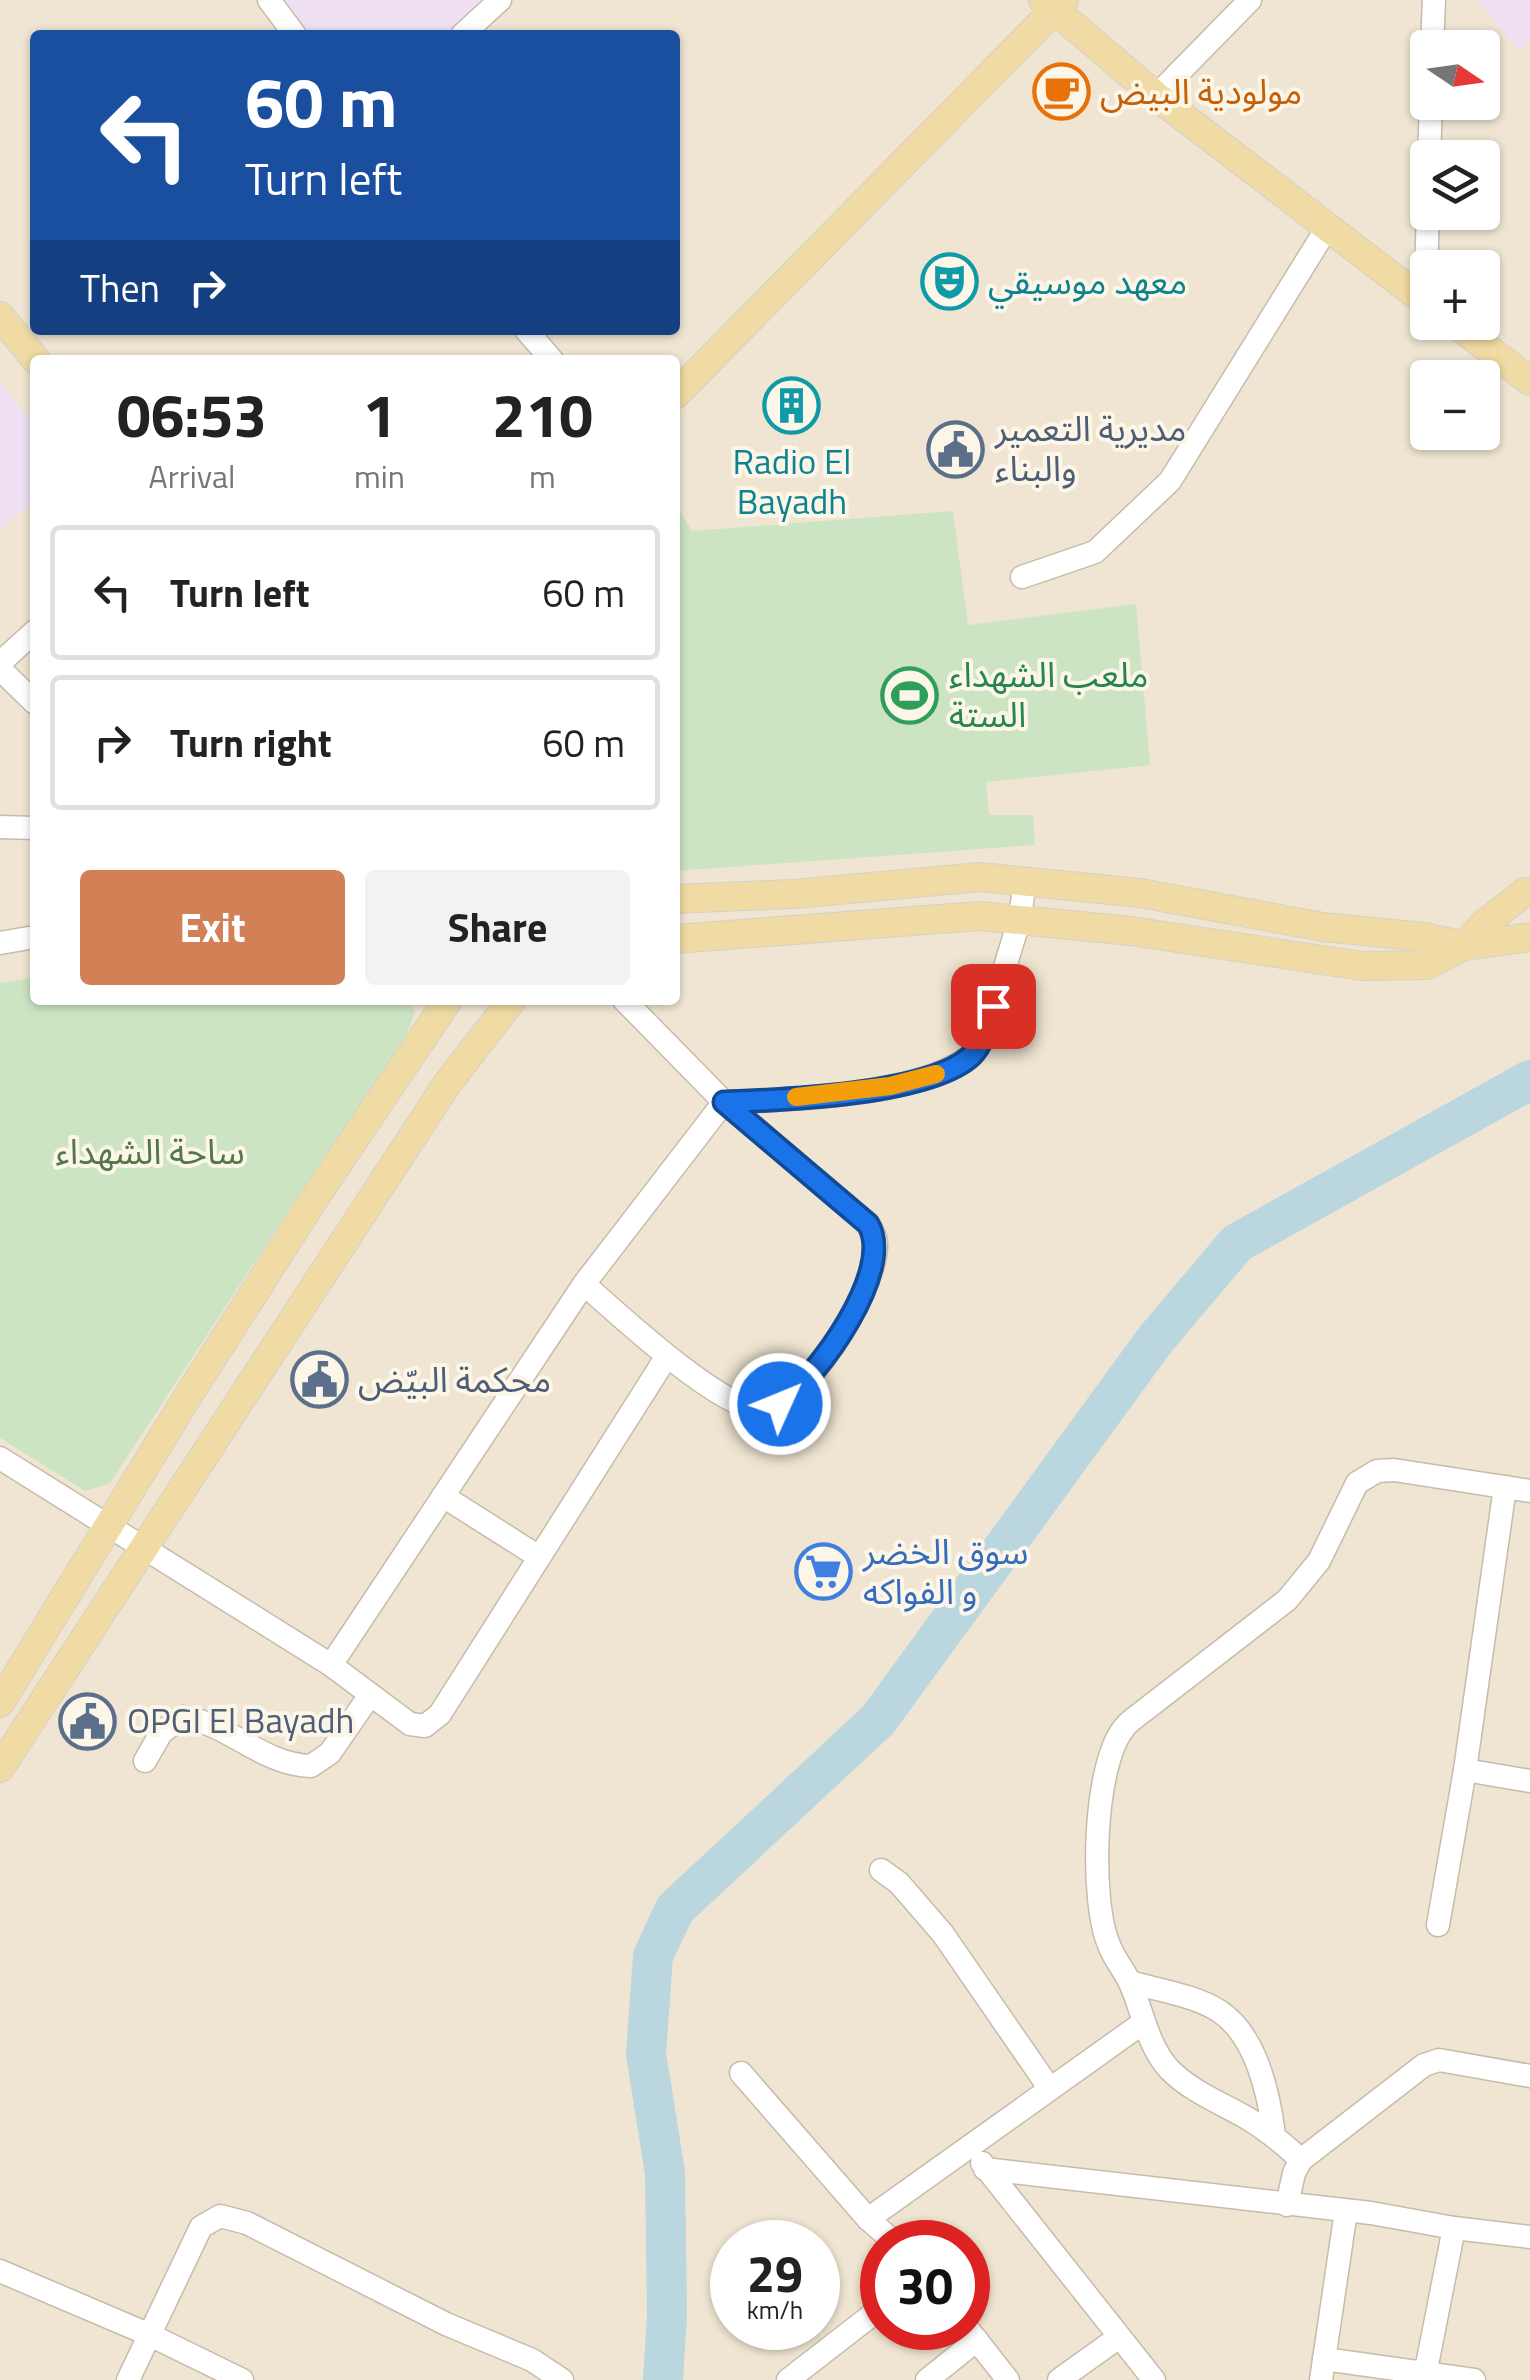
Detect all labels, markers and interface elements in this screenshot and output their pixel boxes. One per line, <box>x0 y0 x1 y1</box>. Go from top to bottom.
north arrow <box>1410 30 1500 120</box>
map controls <box>1410 30 1500 450</box>
text: 60 m <box>245 48 398 154</box>
cafe icon: مولودية البيض <box>1031 62 1091 122</box>
place label: مولودية البيض <box>1100 64 1302 118</box>
icon: left <box>80 70 210 200</box>
button: layers <box>1410 140 1500 230</box>
text: Turn left <box>245 144 402 212</box>
button: + <box>1410 250 1500 340</box>
theatre icon: معهد موسيقي <box>919 252 979 312</box>
place label: معهد موسيقي <box>988 254 1187 309</box>
text: Then <box>80 259 160 317</box>
icon: right <box>180 260 235 315</box>
button: − <box>1410 360 1500 450</box>
text: 06:53 <box>117 369 267 460</box>
text: 1 <box>363 369 396 460</box>
text: 210 <box>492 369 593 460</box>
building icon: Radio El Bayadh <box>762 376 822 436</box>
place label: مديرية التعمير والبناء <box>994 401 1186 495</box>
public building icon: مديرية التعمير والبناء <box>926 419 986 479</box>
place label: Radio El Bayadh <box>733 434 851 528</box>
text: Arrival <box>149 452 235 500</box>
text: min <box>354 452 405 500</box>
text: m <box>529 452 556 500</box>
text: Turn left <box>170 564 310 622</box>
text: 60 m <box>542 564 625 622</box>
icon: left <box>85 565 140 620</box>
place label: ملعب الشهداء الستة <box>949 647 1148 741</box>
sports icon: ملعب الشهداء الستة <box>880 665 940 725</box>
text: Turn right <box>170 714 332 772</box>
text: 60 m <box>542 714 625 772</box>
icon: right <box>85 715 140 770</box>
button: Exit <box>80 870 345 985</box>
button: Share <box>365 870 630 985</box>
pin <box>951 964 1036 1049</box>
icon: arrive <box>966 979 1021 1034</box>
park label: ساحة الشهداء <box>55 1124 245 1178</box>
public building icon: محكمة البيّض <box>289 1350 349 1410</box>
place label: محكمة البيّض <box>358 1352 551 1406</box>
position arrow <box>728 1352 832 1456</box>
place label: سوق الخضر و الفواكه <box>862 1524 1029 1618</box>
supermarket icon: سوق الخضر و الفواكه <box>794 1542 854 1602</box>
public building icon: OPGI El Bayadh <box>58 1691 118 1751</box>
place label: OPGI El Bayadh <box>127 1693 354 1747</box>
speed limit sign: 30 <box>860 2220 990 2350</box>
text: 29 <box>747 2235 803 2311</box>
text: km/h <box>747 2291 803 2329</box>

